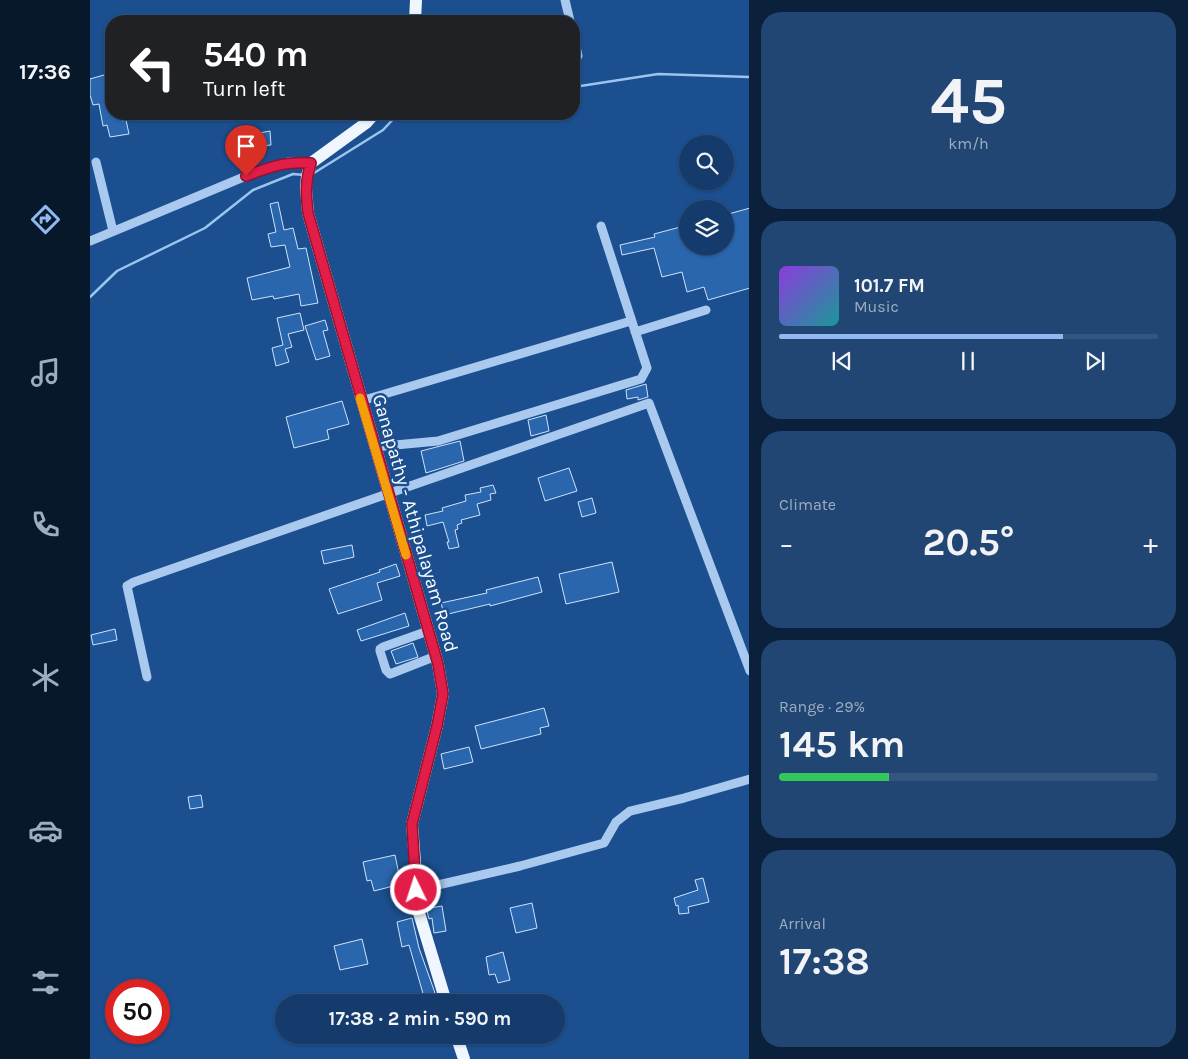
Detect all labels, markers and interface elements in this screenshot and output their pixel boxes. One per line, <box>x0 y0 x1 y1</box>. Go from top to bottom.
text: 540 m <box>203 34 308 75</box>
icon: left <box>120 35 185 100</box>
text: 17:36 <box>19 59 71 85</box>
text: 45 <box>930 63 1007 139</box>
text: Turn left <box>203 76 286 102</box>
pin <box>225 125 267 176</box>
icon: arrive <box>232 132 260 160</box>
text: km/h <box>948 134 989 153</box>
map controls <box>679 135 734 255</box>
button: search <box>679 135 734 190</box>
button: layers <box>679 200 734 255</box>
icon: directions <box>28 202 63 237</box>
text: 101.7 FM <box>854 275 925 297</box>
text: Music <box>854 297 899 316</box>
icon: previous <box>828 347 856 375</box>
icon: pause <box>954 347 982 375</box>
icon: next <box>1081 347 1109 375</box>
icon: music <box>28 355 63 390</box>
street label: Ganapathy - Athipalayam Road <box>368 392 462 655</box>
text: Climate <box>779 495 836 514</box>
icon: phone <box>28 507 63 542</box>
text: 20.5° <box>922 520 1015 565</box>
text: − <box>779 527 794 560</box>
text: + <box>1143 527 1158 560</box>
icon: climate <box>28 660 63 695</box>
text: Range · 29% <box>779 697 865 716</box>
text: 145 km <box>779 722 905 767</box>
icon: car <box>28 813 63 848</box>
position arrow <box>389 863 441 915</box>
text: Arrival <box>779 914 826 933</box>
text: 17:38 <box>779 939 870 984</box>
icon: filters <box>28 965 63 1000</box>
speed limit sign: 50 <box>105 979 170 1044</box>
text: 17:38 · 2 min · 590 m <box>329 1008 511 1030</box>

